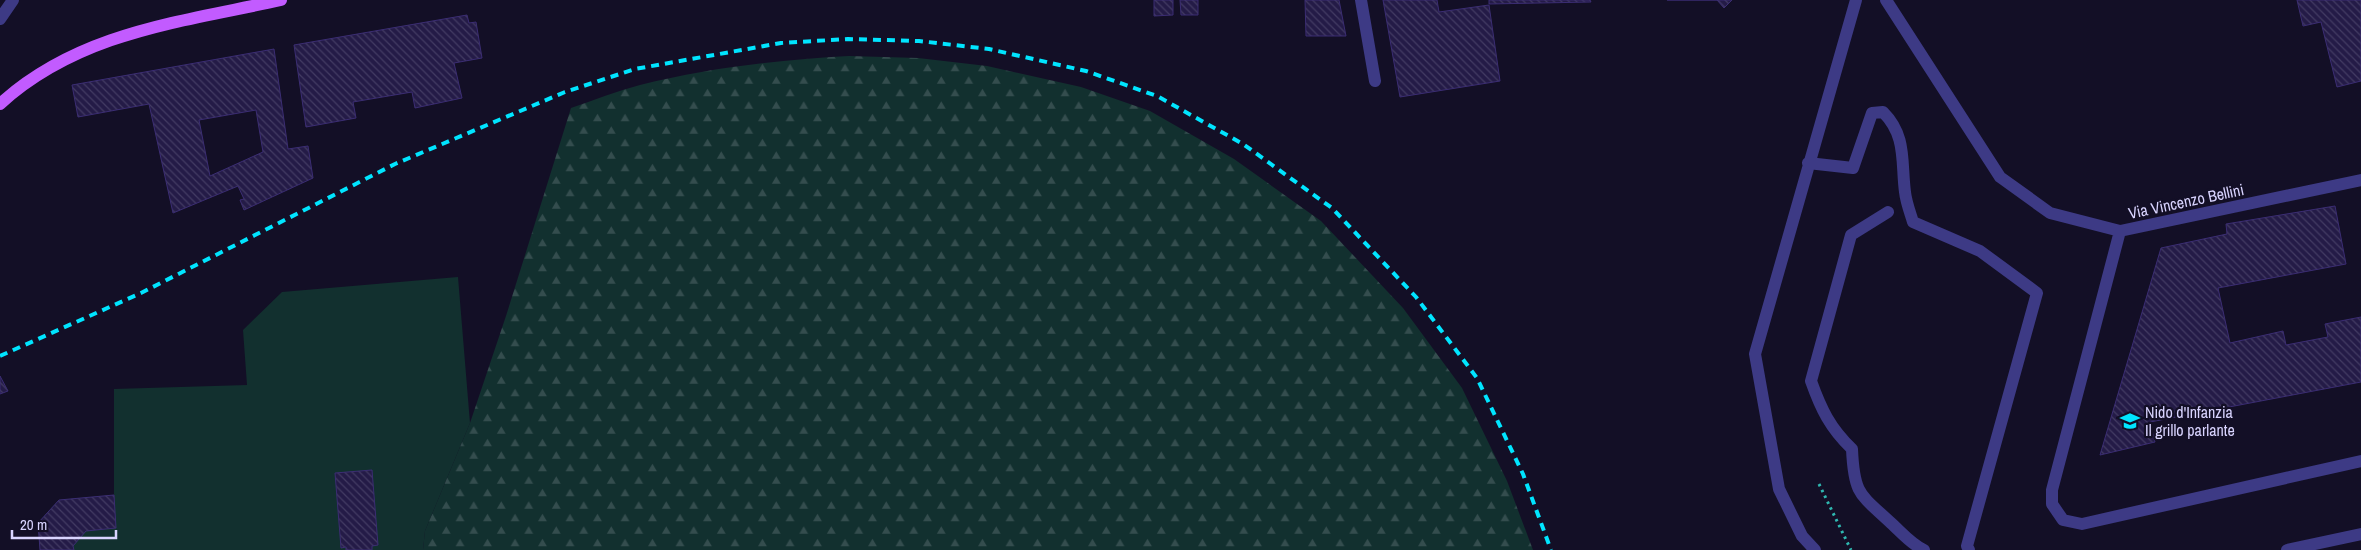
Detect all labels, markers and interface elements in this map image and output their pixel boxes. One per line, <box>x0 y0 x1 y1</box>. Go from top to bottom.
street label: Via Vincenzo Bellini <box>2126 178 2246 224</box>
place label: Nido d'Infanzia Il grillo parlante <box>2145 401 2235 441</box>
school or university icon: Nido d'Infanzia Il grillo parlante <box>2119 410 2141 432</box>
scale bar <box>12 508 116 540</box>
text: 20 m <box>20 514 47 535</box>

